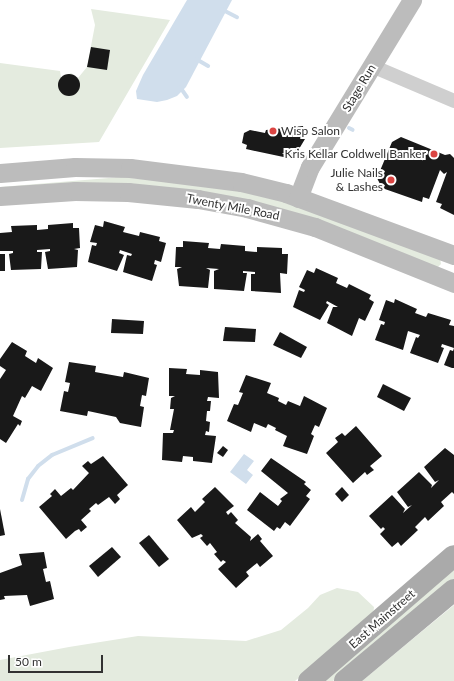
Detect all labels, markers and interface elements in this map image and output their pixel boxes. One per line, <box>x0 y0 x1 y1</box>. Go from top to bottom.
street label: Stage Run <box>339 62 379 114</box>
place label: Wisp Salon <box>281 124 340 138</box>
marker: Wisp Salon <box>268 126 278 136</box>
place label: Kris Kellar Coldwell Banker <box>284 147 426 161</box>
marker: Kris Kellar Coldwell Banker <box>429 149 439 159</box>
place label: Julie Nails & Lashes <box>330 166 383 194</box>
marker: Julie Nails & Lashes <box>386 175 396 185</box>
street label: Twenty Mile Road <box>185 191 281 223</box>
street label: East Mainstreet <box>346 587 418 651</box>
scale bar <box>10 647 105 673</box>
text: 50 m <box>15 654 42 669</box>

